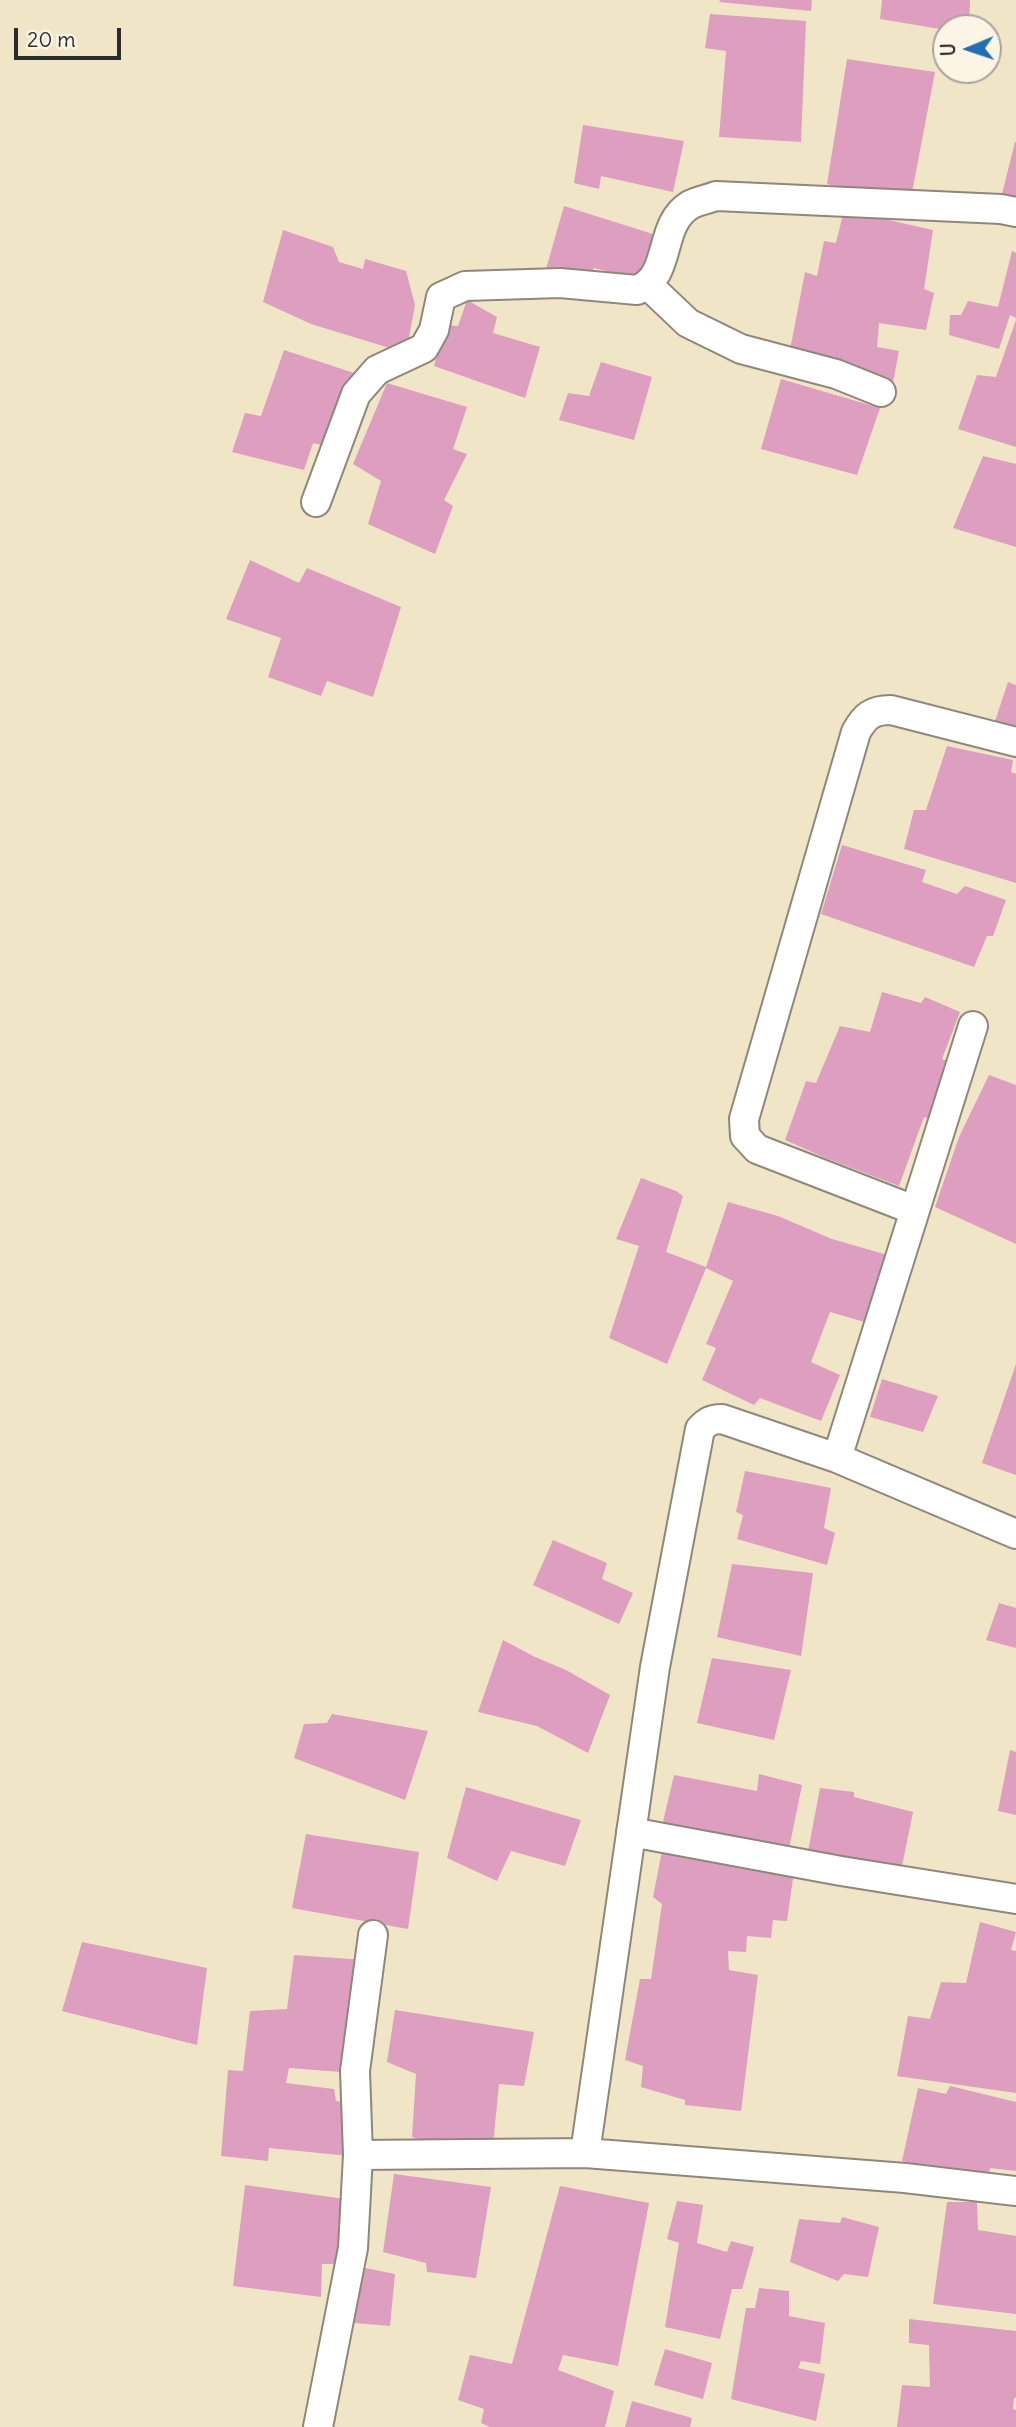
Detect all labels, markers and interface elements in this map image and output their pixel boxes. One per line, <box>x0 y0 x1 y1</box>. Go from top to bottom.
scale bar <box>18 14 124 58</box>
north arrow <box>932 14 1002 84</box>
text: 20 m <box>27 26 76 53</box>
text: U <box>936 43 960 57</box>

